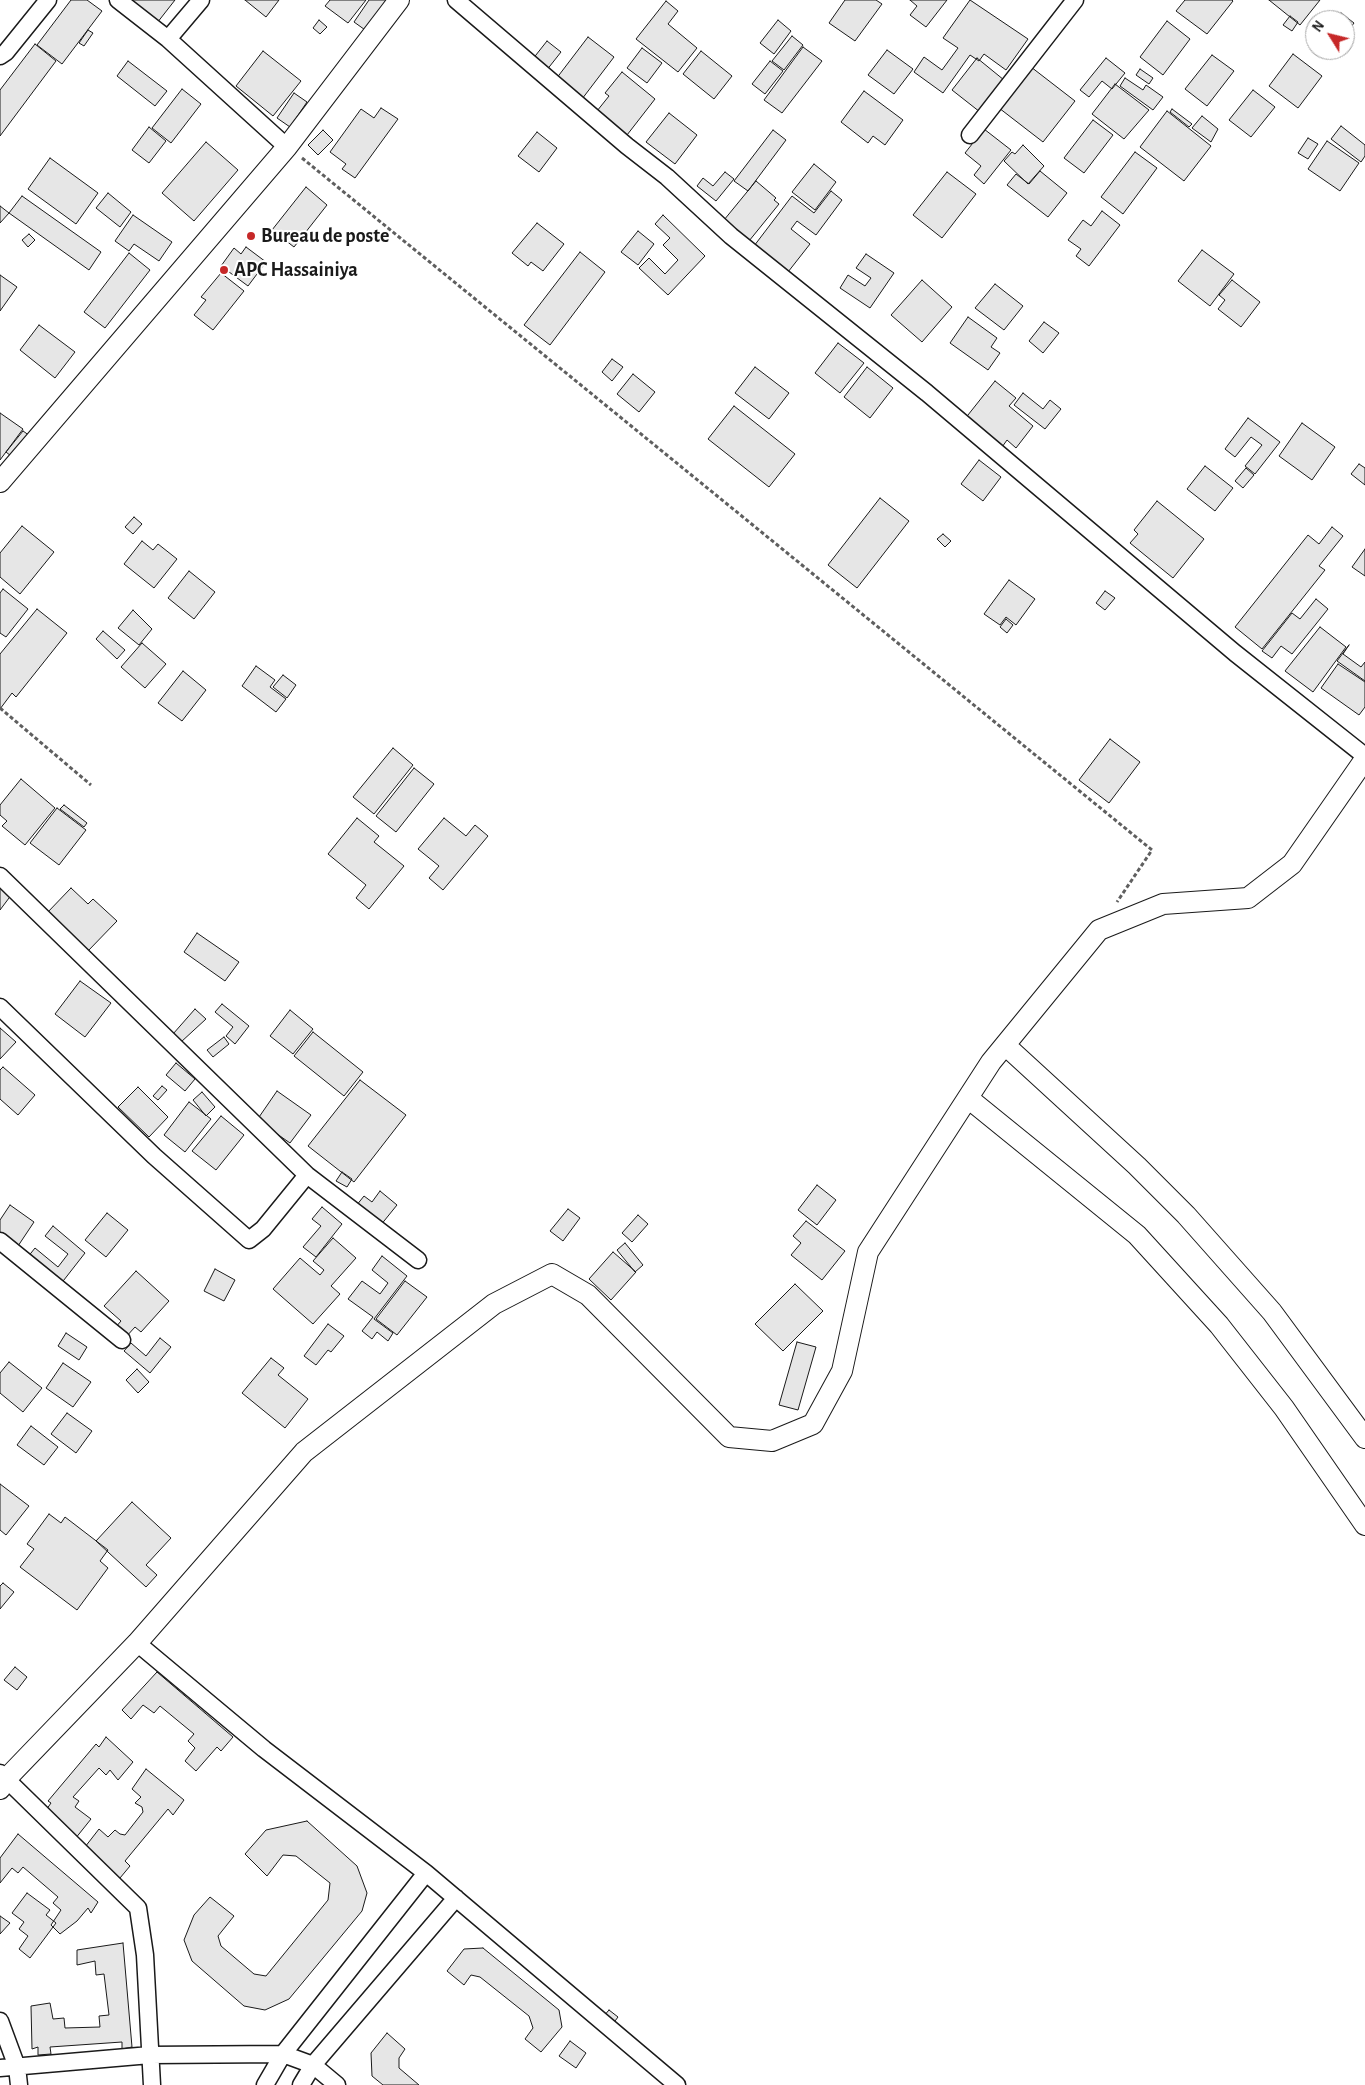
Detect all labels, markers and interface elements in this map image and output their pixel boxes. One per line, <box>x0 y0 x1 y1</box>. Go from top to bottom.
north arrow <box>1305 10 1355 60</box>
text: N <box>1310 19 1327 35</box>
place label: Bureau de poste <box>261 224 389 248</box>
marker: Bureau de poste <box>245 230 257 242</box>
place label: APC Hassainiya <box>234 258 358 282</box>
marker: APC Hassainiya <box>218 264 230 276</box>

